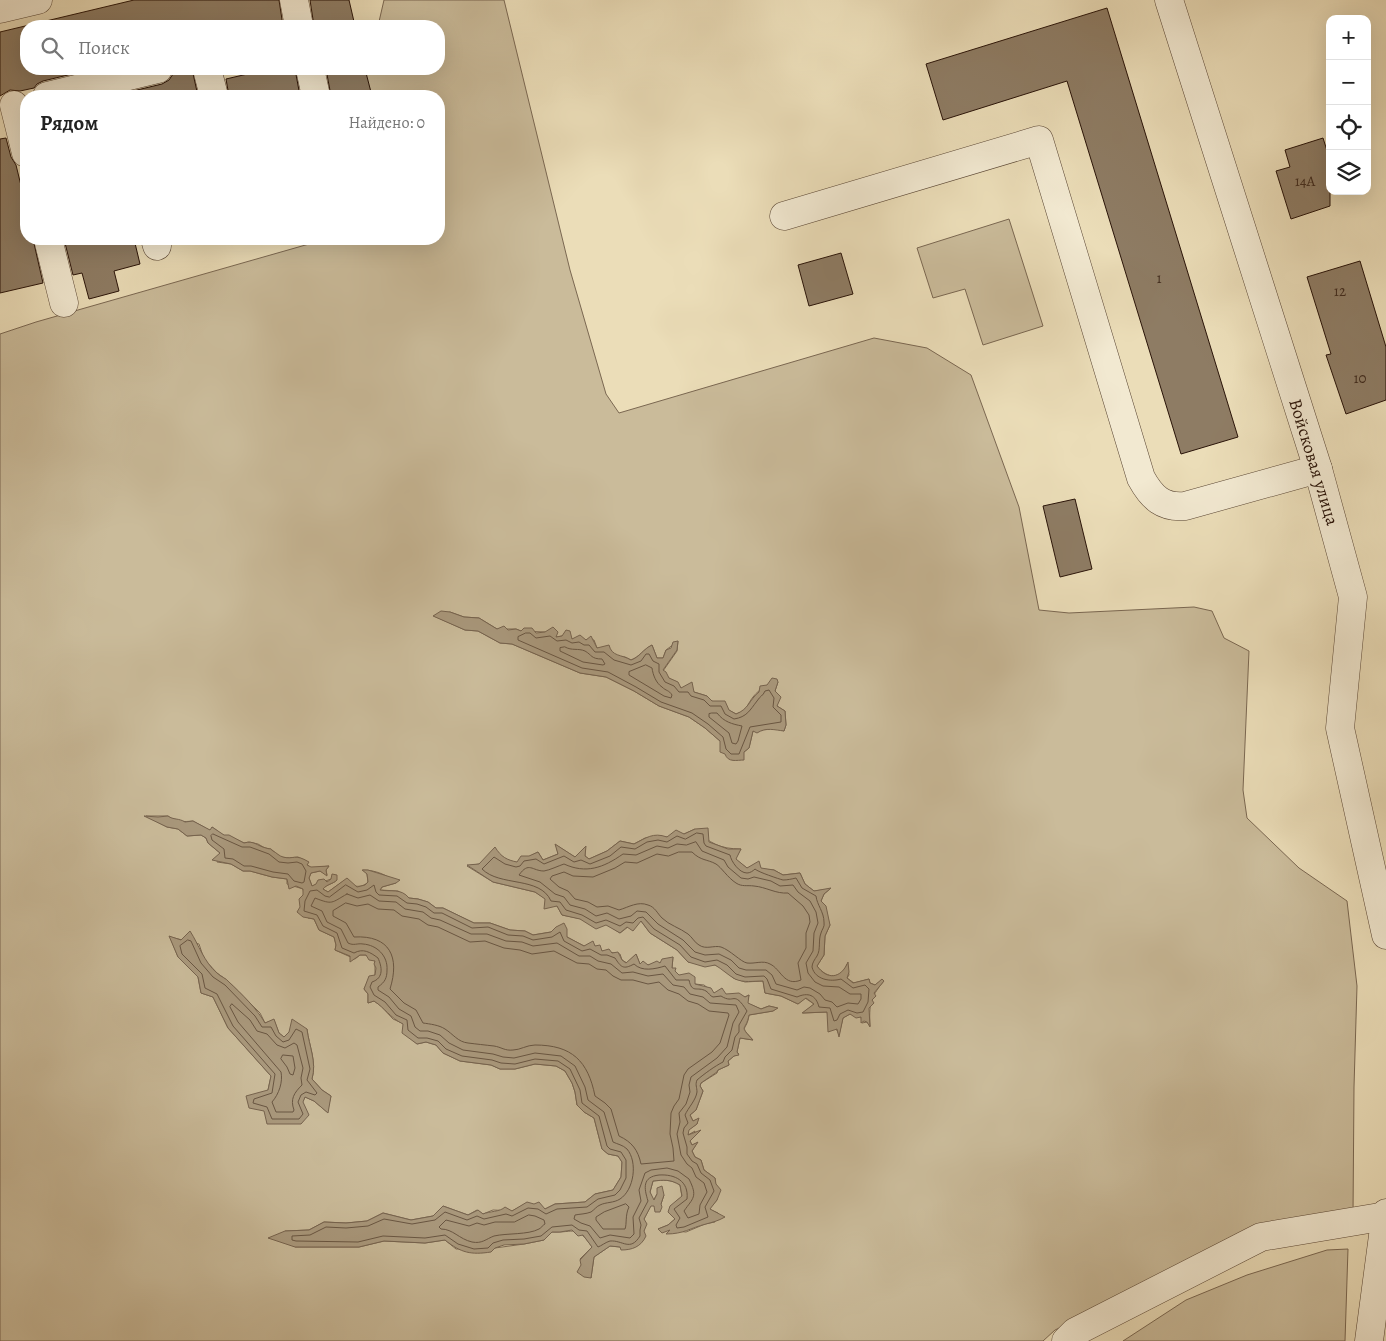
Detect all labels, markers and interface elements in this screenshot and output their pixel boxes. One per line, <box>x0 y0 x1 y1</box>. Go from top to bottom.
map controls <box>1326 15 1371 195</box>
button: + <box>1326 15 1371 60</box>
search box <box>20 20 445 75</box>
icon: search <box>38 34 66 62</box>
text: Поиск <box>78 35 130 61</box>
button: − <box>1326 60 1371 105</box>
button: locate <box>1326 105 1371 150</box>
text: Рядом <box>40 109 98 137</box>
text: Найдено: 0 <box>348 112 425 134</box>
button: layers <box>1326 150 1371 195</box>
house number: 14А <box>1295 171 1316 191</box>
house number: 1 <box>1156 268 1162 288</box>
house number: 12 <box>1334 281 1346 301</box>
house number: 10 <box>1353 368 1367 388</box>
street label: Войсковая улица <box>1283 396 1345 529</box>

